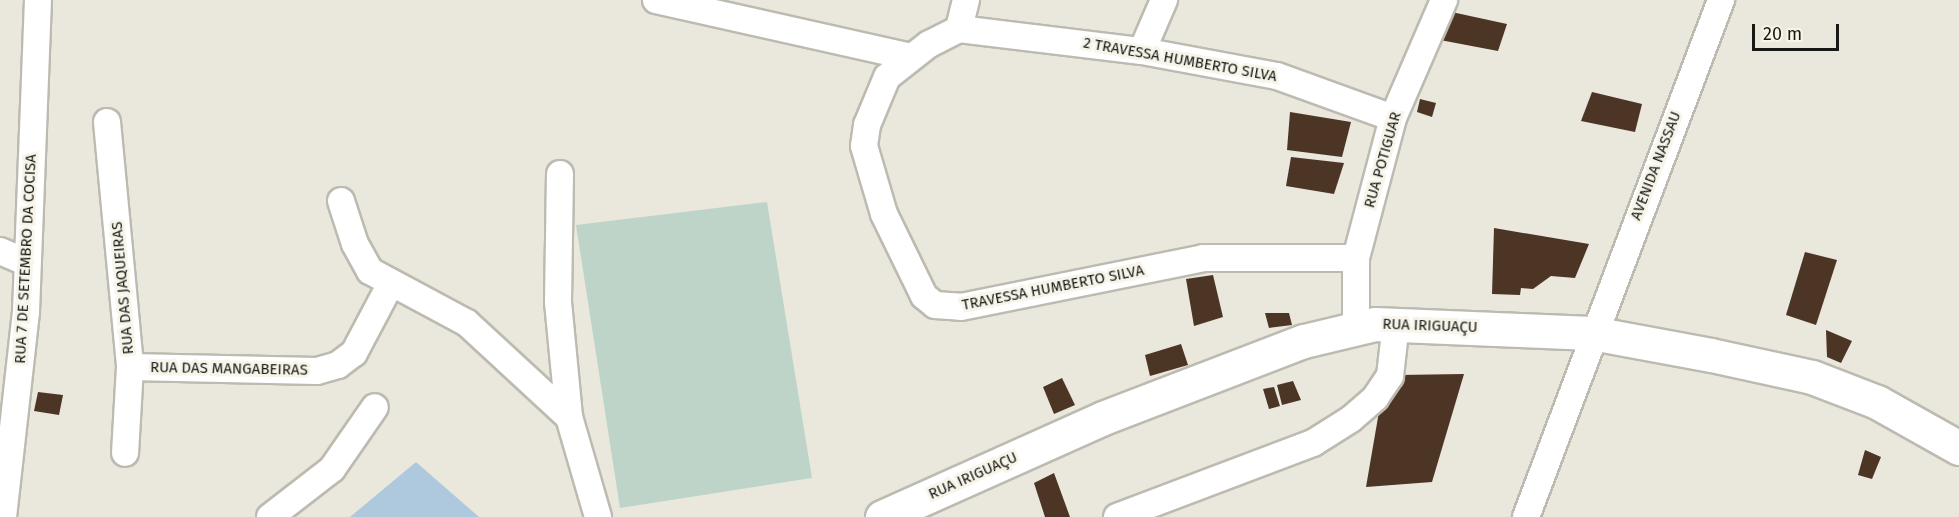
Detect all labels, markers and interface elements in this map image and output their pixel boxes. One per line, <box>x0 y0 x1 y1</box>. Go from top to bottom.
scale bar <box>1755 12 1842 50</box>
text: 20 m <box>1763 23 1802 45</box>
street label: 2 TRAVESSA HUMBERTO SILVA <box>1082 34 1278 86</box>
street label: AVENIDA NASSAU <box>1627 109 1685 223</box>
street label: RUA POTIGUAR <box>1361 110 1405 210</box>
street label: RUA 7 DE SETEMBRO DA COCISA <box>12 154 40 364</box>
street label: RUA DAS JAQUEIRAS <box>108 221 138 355</box>
street label: TRAVESSA HUMBERTO SILVA <box>960 262 1146 314</box>
street label: RUA IRIGUAÇU <box>1382 315 1478 337</box>
street label: RUA DAS MANGABEIRAS <box>150 359 308 379</box>
street label: RUA IRIGUAÇU <box>926 448 1020 504</box>

